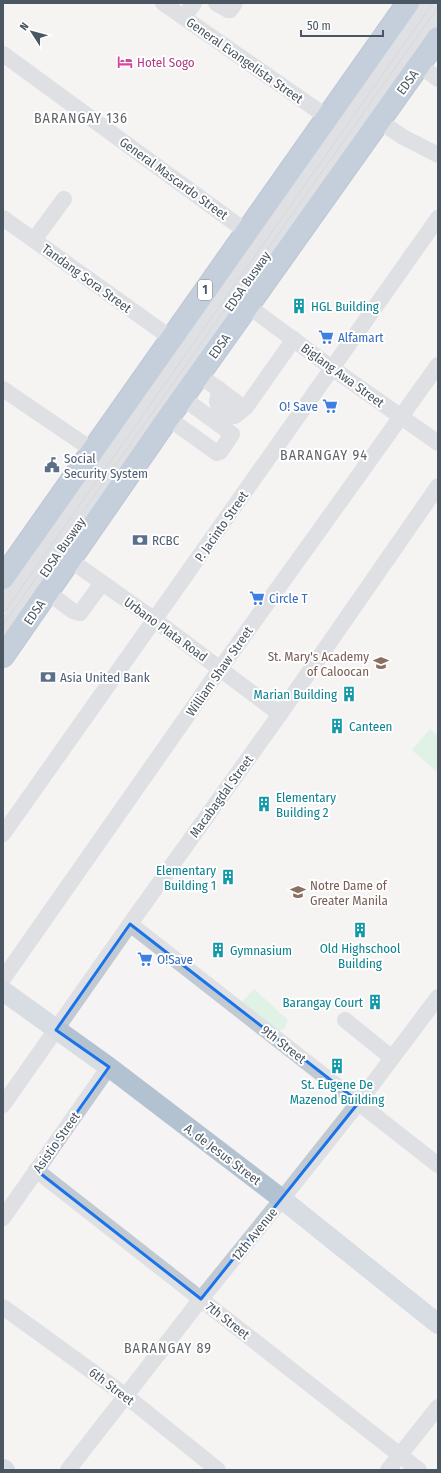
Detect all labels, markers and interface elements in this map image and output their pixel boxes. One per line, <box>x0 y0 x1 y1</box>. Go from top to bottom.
north arrow <box>12 12 52 52</box>
scale bar <box>301 12 383 38</box>
street label: General Evangelista Street <box>184 14 306 107</box>
text: 50 m <box>307 19 331 33</box>
text: N <box>17 20 32 33</box>
hotel icon: Hotel Sogo <box>116 53 134 71</box>
place label: Hotel Sogo <box>137 55 195 70</box>
street label: EDSA <box>393 67 421 98</box>
district label: BARANGAY 136 <box>34 110 128 127</box>
street label: General Mascardo Street <box>117 134 231 223</box>
street label: Tandang Sora Street <box>39 241 135 316</box>
street label: EDSA Busway <box>221 248 274 314</box>
road number: 1 <box>198 280 212 300</box>
building icon: HGL Building <box>290 297 308 315</box>
place label: HGL Building <box>311 299 380 314</box>
supermarket icon: Alfamart <box>317 328 335 346</box>
place label: Alfamart <box>338 330 384 345</box>
street label: EDSA <box>205 331 233 362</box>
street label: Biglang Awa Street <box>298 340 388 411</box>
supermarket icon: O! Save <box>321 397 339 415</box>
place label: O! Save <box>279 399 318 414</box>
district label: BARANGAY 94 <box>280 447 368 464</box>
place label: Social Security System <box>64 451 148 481</box>
public building icon: Social Security System <box>43 456 61 474</box>
street label: P. Jacinto Street <box>192 488 252 564</box>
street label: EDSA Busway <box>36 514 89 580</box>
bank icon: RCBC <box>131 531 149 549</box>
place label: RCBC <box>152 533 180 548</box>
supermarket icon: Circle T <box>248 589 266 607</box>
place label: Circle T <box>269 591 307 606</box>
street label: Urbano Plata Road <box>121 594 210 665</box>
street label: EDSA <box>21 597 48 628</box>
street label: William Shaw Street <box>183 623 256 719</box>
place label: St. Mary's Academy of Caloocan <box>268 649 369 679</box>
school or university icon: St. Mary's Academy of Caloocan <box>372 654 390 672</box>
bank icon: Asia United Bank <box>39 668 57 686</box>
place label: Asia United Bank <box>60 670 151 685</box>
building icon: Marian Building <box>340 685 358 703</box>
place label: Marian Building <box>254 687 338 702</box>
building icon: Canteen <box>328 717 346 735</box>
place label: Canteen <box>349 719 392 734</box>
street label: Macabagdal Street <box>187 752 257 840</box>
place label: Elementary Building 2 <box>276 790 336 820</box>
building icon: Elementary Building 2 <box>255 795 273 813</box>
place label: Elementary Building 1 <box>156 863 216 893</box>
building icon: Elementary Building 1 <box>219 868 237 886</box>
place label: Notre Dame of Greater Manila <box>310 878 388 908</box>
school or university icon: Notre Dame of Greater Manila <box>289 883 307 901</box>
building icon: Old Highschool Building <box>351 921 369 939</box>
building icon: Gymnasium <box>209 941 227 959</box>
place label: Old Highschool Building <box>320 941 401 971</box>
place label: Gymnasium <box>230 943 292 958</box>
supermarket icon: O!Save <box>136 950 154 968</box>
place label: O!Save <box>157 952 193 967</box>
building icon: Barangay Court <box>366 993 384 1011</box>
place label: Barangay Court <box>283 995 364 1010</box>
street label: 9th Street <box>258 1022 310 1067</box>
building icon: St. Eugene De Mazenod Building <box>328 1057 346 1075</box>
place label: St. Eugene De Mazenod Building <box>290 1077 385 1107</box>
street label: Asistio Street <box>30 1108 83 1176</box>
street label: A. de Jesus Street <box>181 1121 265 1189</box>
street label: 12th Avenue <box>228 1205 280 1264</box>
street label: 7th Street <box>203 1299 253 1343</box>
district label: BARANGAY 89 <box>124 1340 212 1357</box>
street label: 6th Street <box>86 1365 138 1409</box>

